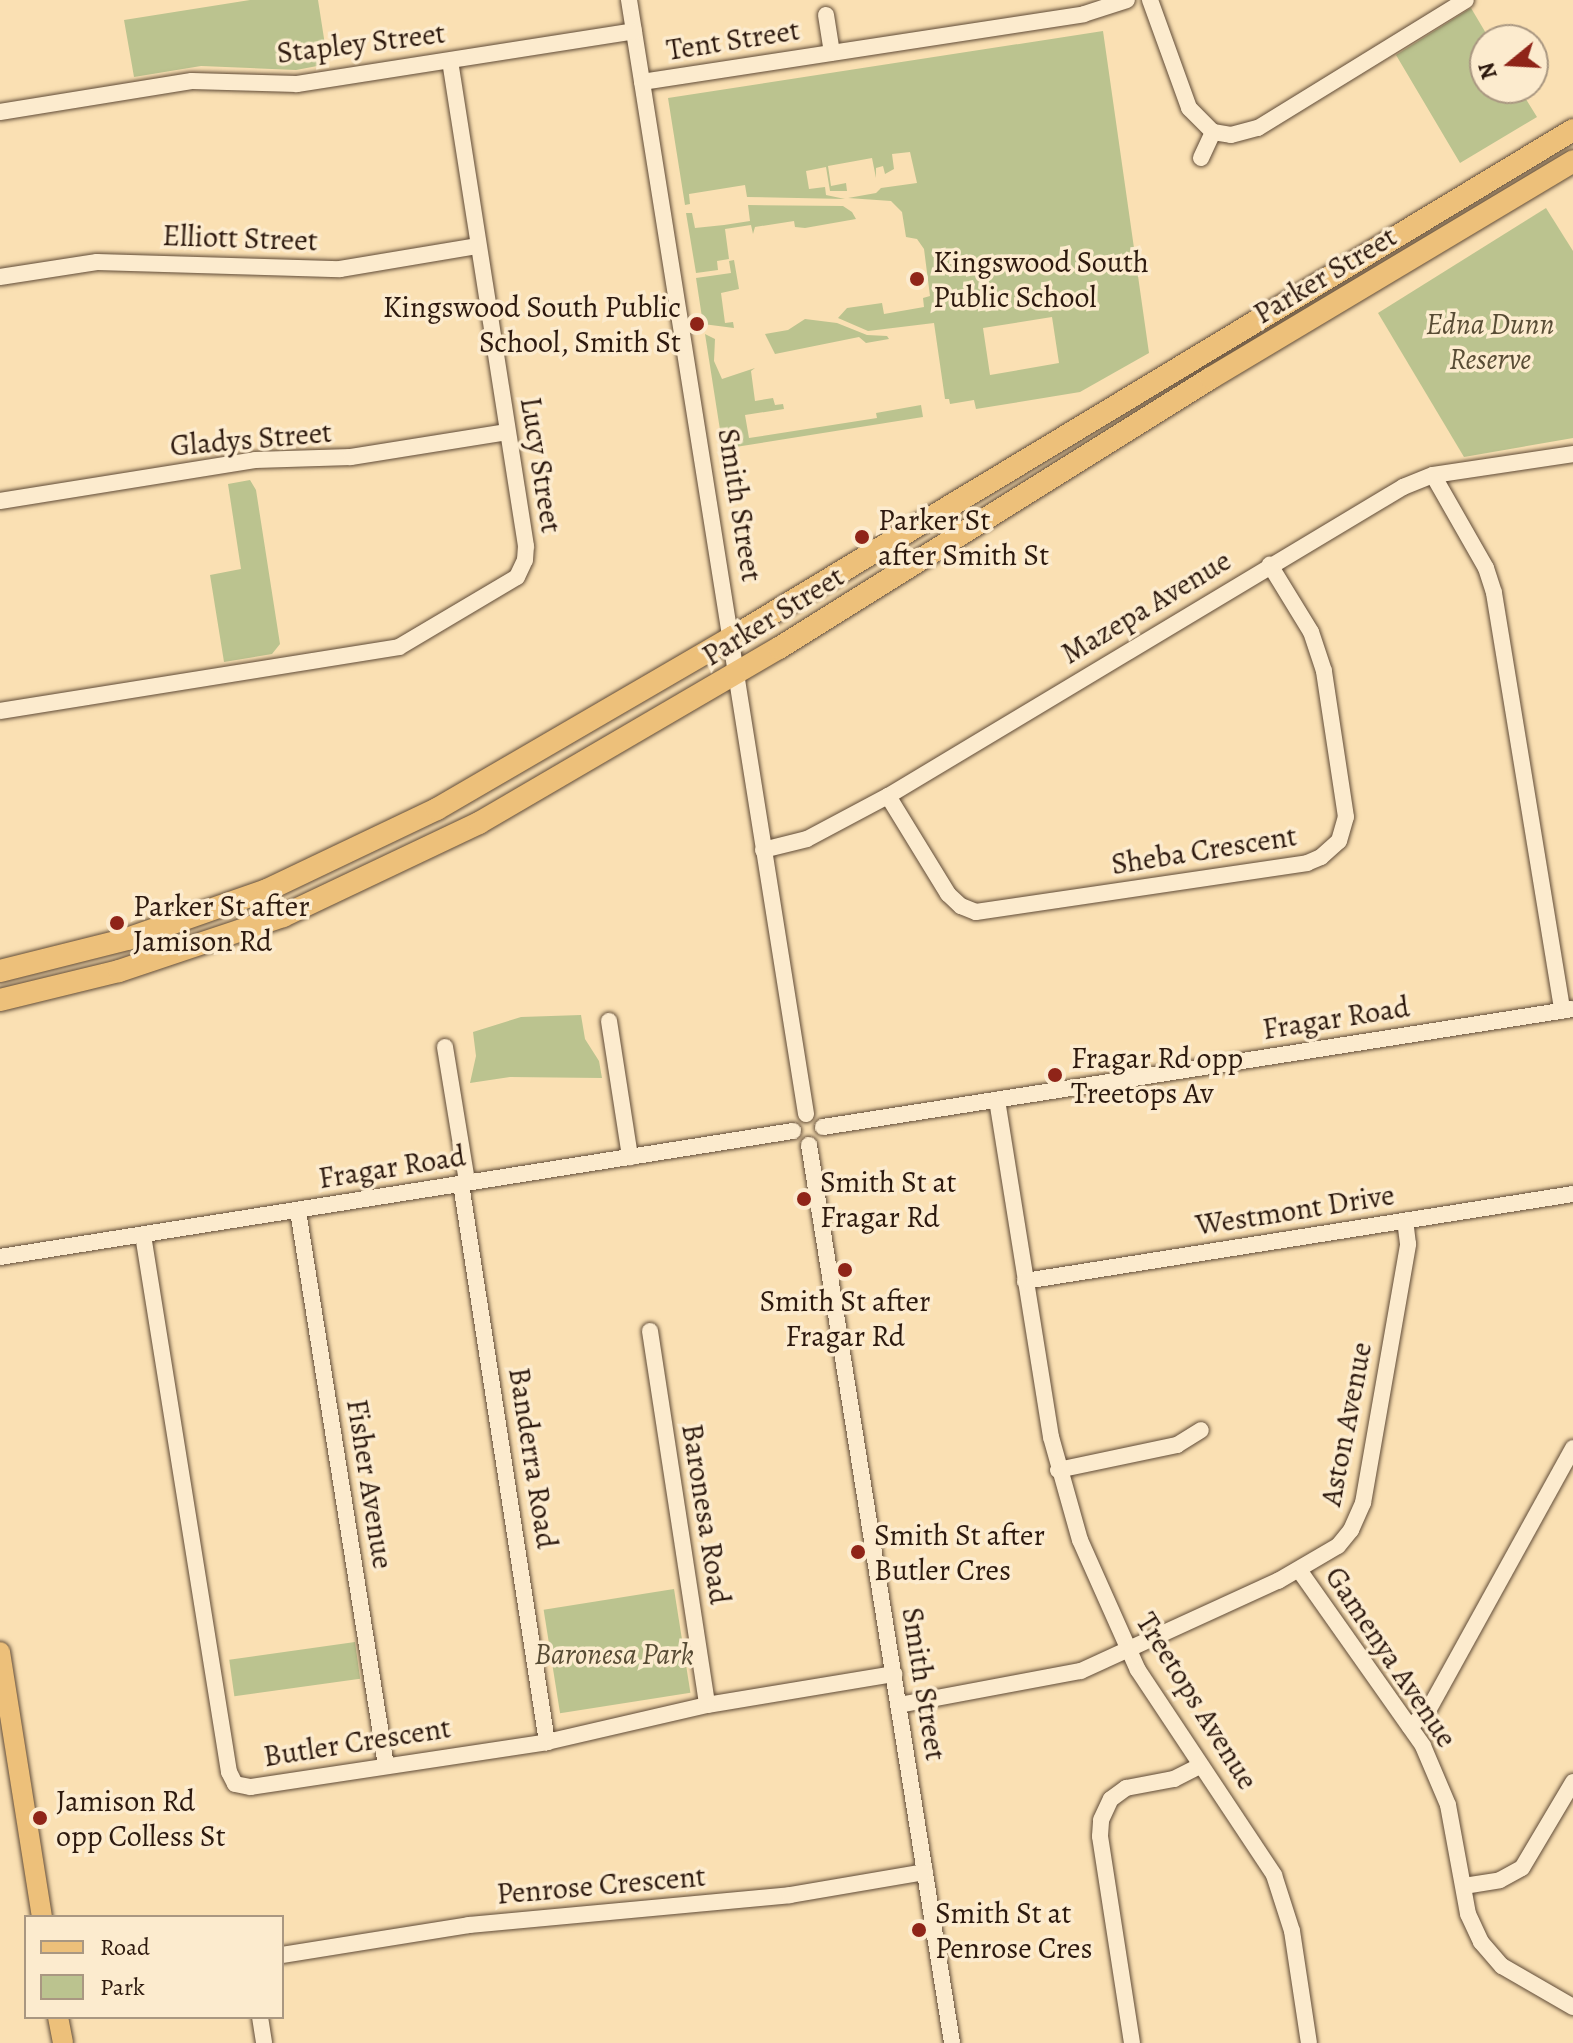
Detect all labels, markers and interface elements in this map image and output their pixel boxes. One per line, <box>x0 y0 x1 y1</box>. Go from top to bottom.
street label: Tent Street <box>664 12 802 68</box>
street label: Stapley Street <box>275 15 447 71</box>
north arrow <box>1469 24 1549 104</box>
text: N <box>1471 59 1505 83</box>
street label: Elliott Street <box>162 217 318 259</box>
street label: Parker Street <box>1247 218 1403 332</box>
place label: Kingswood South Public School <box>933 244 1149 314</box>
marker: Kingswood South Public School <box>908 270 926 288</box>
place label: Kingswood South Public School, Smith St <box>383 289 681 360</box>
park label: Edna Dunn Reserve <box>1426 306 1554 376</box>
marker: Kingswood South Public School, Smith St <box>688 315 706 333</box>
street label: Lucy Street <box>512 394 570 536</box>
street label: Gladys Street <box>169 414 333 464</box>
street label: Smith Street <box>710 426 770 584</box>
place label: Parker St after Smith St <box>878 502 1049 572</box>
marker: Parker St after Smith St <box>853 528 871 546</box>
street label: Mazepa Avenue <box>1055 542 1237 672</box>
street label: Parker Street <box>695 558 851 674</box>
street label: Sheba Crescent <box>1109 818 1299 882</box>
place label: Parker St after Jamison Rd <box>133 888 310 958</box>
marker: Parker St after Jamison Rd <box>108 914 126 932</box>
street label: Fragar Road <box>1260 989 1412 1047</box>
place label: Fragar Rd opp Treetops Av <box>1071 1040 1243 1110</box>
marker: Fragar Rd opp Treetops Av <box>1046 1066 1064 1084</box>
street label: Fragar Road <box>316 1138 468 1196</box>
place label: Smith St at Fragar Rd <box>820 1164 956 1234</box>
street label: Westmont Drive <box>1193 1177 1397 1243</box>
marker: Smith St at Fragar Rd <box>795 1190 813 1208</box>
marker: Smith St after Fragar Rd <box>836 1261 854 1279</box>
place label: Smith St after Fragar Rd <box>759 1283 931 1354</box>
street label: Aston Avenue <box>1312 1339 1380 1509</box>
street label: Banderra Road <box>501 1365 565 1551</box>
street label: Fisher Avenue <box>339 1396 401 1572</box>
street label: Baronesa Road <box>674 1421 738 1607</box>
place label: Smith St after Butler Cres <box>874 1517 1045 1588</box>
marker: Smith St after Butler Cres <box>849 1543 867 1561</box>
street label: Gamenya Avenue <box>1317 1560 1465 1754</box>
street label: Smith Street <box>894 1605 954 1763</box>
street label: Treetops Avenue <box>1128 1606 1266 1796</box>
park label: Baronesa Park <box>534 1636 694 1672</box>
street label: Butler Crescent <box>261 1709 453 1775</box>
place label: Jamison Rd opp Colless St <box>56 1783 226 1854</box>
marker: Jamison Rd opp Colless St <box>31 1809 49 1827</box>
street label: Penrose Crescent <box>495 1858 707 1912</box>
place label: Smith St at Penrose Cres <box>935 1895 1092 1966</box>
legend <box>24 1915 284 2019</box>
marker: Smith St at Penrose Cres <box>910 1921 928 1939</box>
text: Road <box>100 1931 150 1963</box>
text: Park <box>100 1971 145 2003</box>

